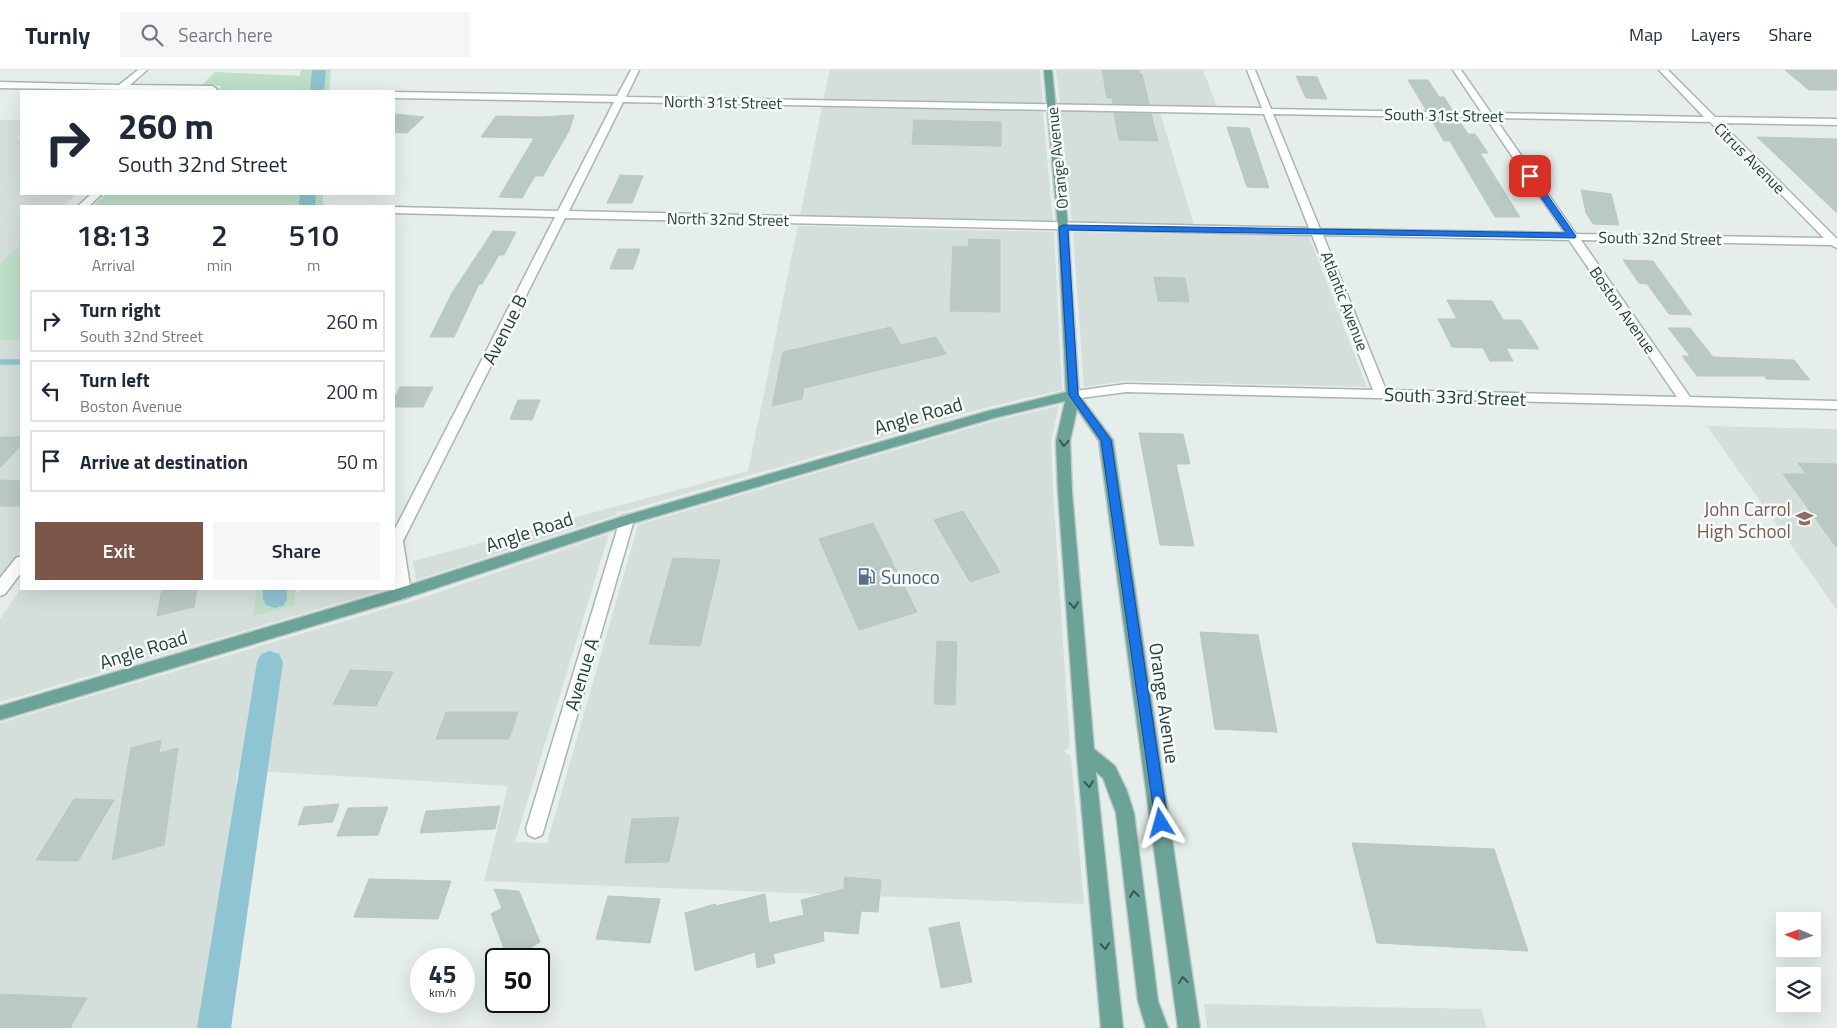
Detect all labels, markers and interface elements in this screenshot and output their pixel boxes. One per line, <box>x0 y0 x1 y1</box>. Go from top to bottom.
search box <box>120 12 470 57</box>
text: Turnly <box>25 17 90 53</box>
text: Search here <box>178 20 273 49</box>
icon: search <box>138 21 166 49</box>
text: Map <box>1629 21 1663 48</box>
text: Layers <box>1691 21 1740 48</box>
text: Share <box>1768 21 1812 48</box>
street label: North 31st Street <box>664 89 783 115</box>
text: 260 m <box>118 99 214 153</box>
street label: South 31st Street <box>1384 102 1504 128</box>
street label: Orange Avenue <box>1040 106 1074 210</box>
icon: right <box>35 110 100 175</box>
street label: Citrus Avenue <box>1709 117 1791 199</box>
text: South 32nd Street <box>118 147 287 181</box>
pin <box>1509 155 1551 197</box>
icon: arrive <box>1516 162 1544 190</box>
street label: North 32nd Street <box>667 206 790 232</box>
text: 18:13 <box>76 212 151 258</box>
text: 2 <box>211 212 228 258</box>
text: 510 <box>288 212 339 258</box>
street label: South 32nd Street <box>1598 225 1722 251</box>
street label: Atlantic Avenue <box>1315 248 1375 354</box>
text: Arrival <box>92 253 135 277</box>
text: min <box>207 253 232 277</box>
text: m <box>307 253 320 277</box>
street label: Boston Avenue <box>1584 261 1662 359</box>
street label: Avenue B <box>474 289 534 369</box>
text: Turn right <box>80 295 161 324</box>
icon: right <box>37 307 65 335</box>
text: 260 m <box>326 307 378 336</box>
text: South 32nd Street <box>80 324 203 348</box>
text: Turn left <box>80 365 150 394</box>
icon: left <box>37 377 65 405</box>
text: 200 m <box>326 377 378 406</box>
street label: South 33rd Street <box>1383 379 1527 413</box>
street label: Angle Road <box>870 389 966 441</box>
text: Boston Avenue <box>80 394 182 418</box>
one-way arrow <box>1059 439 1070 447</box>
icon: arrive <box>37 447 65 475</box>
text: Arrive at destination <box>80 447 248 476</box>
text: 50 m <box>337 447 378 476</box>
place label: John Carrol High School <box>1697 494 1791 545</box>
street label: Angle Road <box>481 503 577 559</box>
school or university icon: John Carrol High School <box>1795 509 1815 529</box>
button: Exit <box>35 522 203 580</box>
button: Share <box>213 522 380 580</box>
place label: Sunoco <box>881 562 940 591</box>
fuel station icon: Sunoco <box>857 566 877 586</box>
one-way arrow <box>1069 601 1080 609</box>
street label: Angle Road <box>95 622 191 676</box>
street label: Avenue A <box>556 634 606 714</box>
street label: Orange Avenue <box>1142 641 1188 765</box>
one-way arrow <box>1083 781 1094 789</box>
position arrow <box>1134 796 1186 848</box>
one-way arrow <box>1129 890 1140 898</box>
north arrow <box>1776 912 1821 958</box>
map controls <box>1776 912 1821 1012</box>
one-way arrow <box>1099 942 1110 950</box>
speed limit sign: 50 <box>485 948 550 1013</box>
text: 45 <box>428 955 457 993</box>
button: layers <box>1776 967 1821 1012</box>
one-way arrow <box>1178 975 1189 983</box>
text: km/h <box>429 983 456 1002</box>

